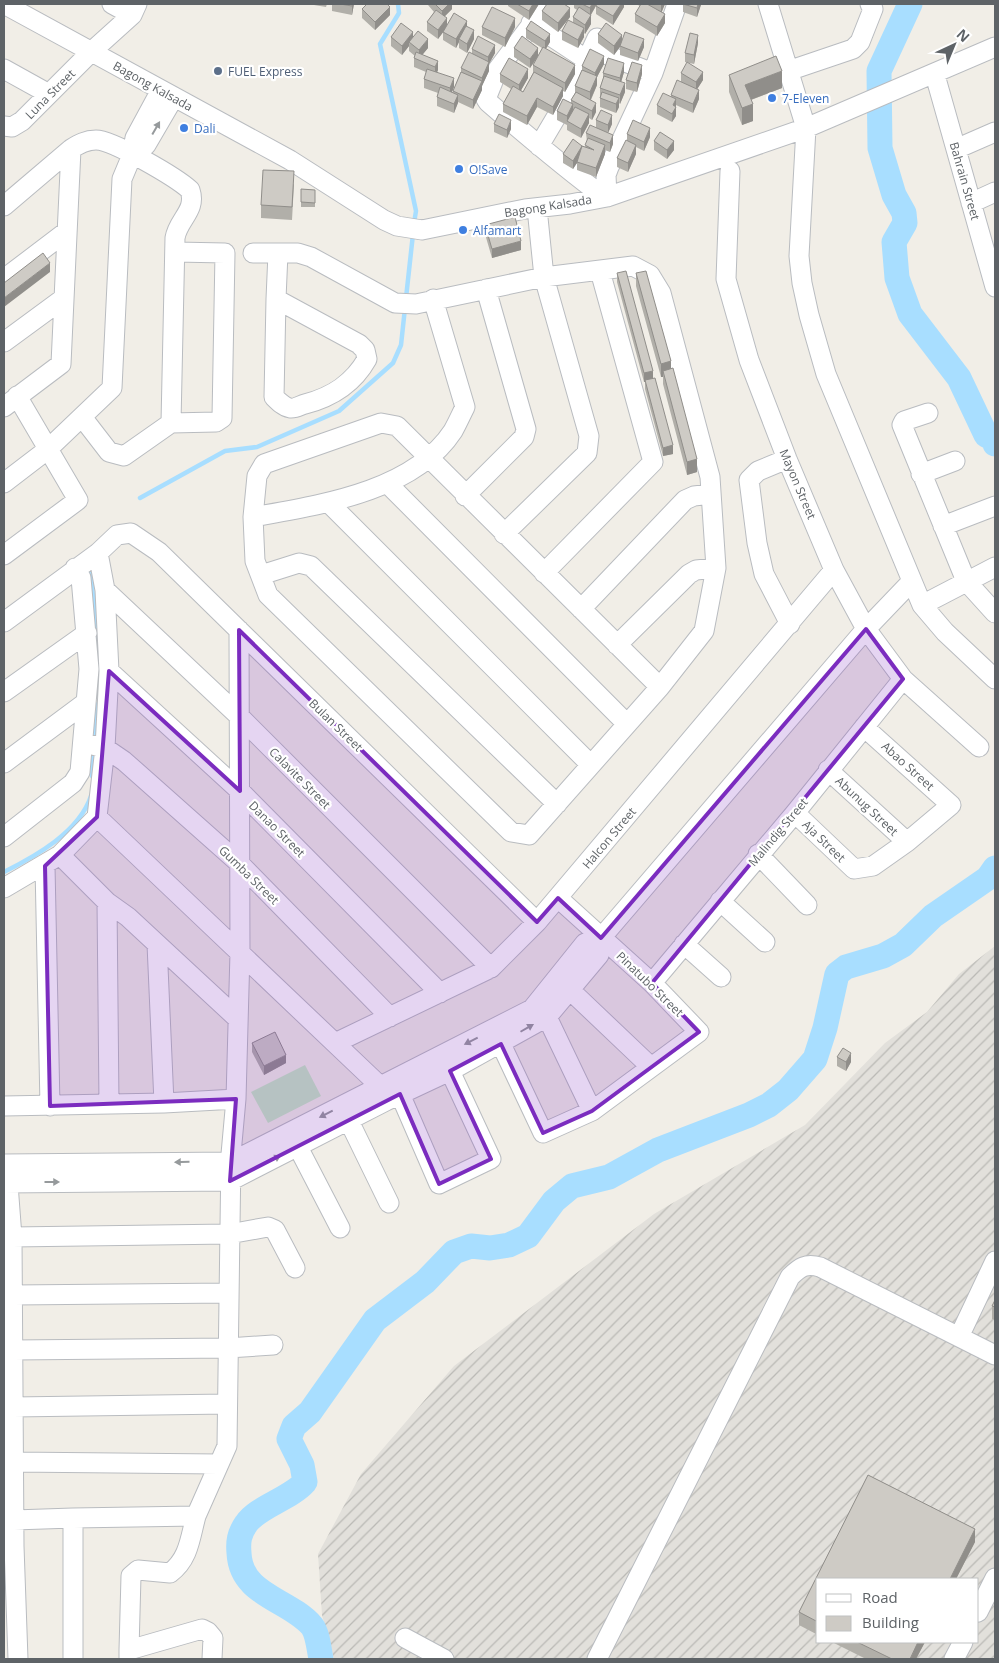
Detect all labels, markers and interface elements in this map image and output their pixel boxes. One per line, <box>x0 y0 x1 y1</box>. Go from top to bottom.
north arrow <box>929 20 979 70</box>
text: N <box>953 24 974 46</box>
street label: Bagong Kalsada <box>110 57 196 115</box>
place label: FUEL Express <box>228 63 303 80</box>
street label: Luna Street <box>21 65 79 123</box>
marker: FUEL Express <box>212 65 224 77</box>
place label: 7-Eleven <box>782 90 829 107</box>
marker: 7-Eleven <box>766 92 778 104</box>
place label: Dali <box>194 120 215 137</box>
one-way arrow <box>151 122 160 135</box>
marker: Dali <box>178 122 190 134</box>
street label: Bahrain Street <box>946 140 984 222</box>
place label: O!Save <box>469 161 508 178</box>
marker: O!Save <box>453 163 465 175</box>
street label: Bagong Kalsada <box>503 191 593 221</box>
place label: Alfamart <box>473 222 521 239</box>
marker: Alfamart <box>457 224 469 236</box>
street label: Mayon Street <box>776 446 820 522</box>
street label: Bulan Street <box>305 695 367 755</box>
street label: Abao Street <box>878 738 938 794</box>
street label: Calavite Street <box>265 743 335 813</box>
street label: Abunug Street <box>832 772 902 840</box>
street label: Malindig Street <box>744 794 812 870</box>
street label: Danao Street <box>245 797 309 861</box>
street label: Halcon Street <box>578 804 640 872</box>
street label: Aja Street <box>799 816 849 866</box>
street label: Gumba Street <box>215 842 283 908</box>
street label: Pinatubo Street <box>613 948 687 1020</box>
one-way arrow <box>521 1024 534 1033</box>
one-way arrow <box>464 1037 478 1045</box>
one-way arrow <box>319 1110 333 1118</box>
one-way arrow <box>267 1155 281 1163</box>
one-way arrow <box>174 1159 190 1167</box>
one-way arrow <box>45 1178 61 1186</box>
legend <box>816 1578 979 1643</box>
text: Road <box>862 1587 898 1607</box>
text: Building <box>862 1612 919 1632</box>

